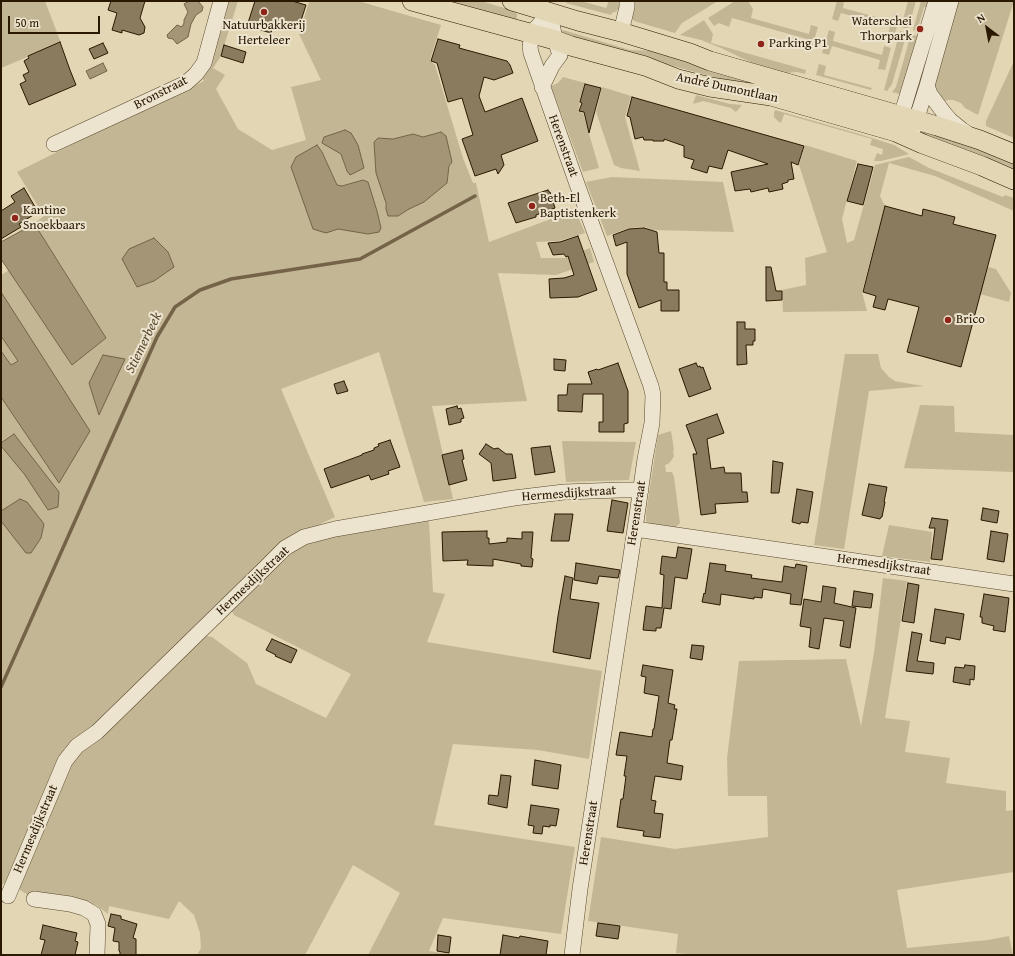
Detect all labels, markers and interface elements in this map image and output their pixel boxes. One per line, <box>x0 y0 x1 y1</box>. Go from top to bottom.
marker: Natuurbakkerij Herteleer <box>259 7 269 17</box>
scale bar <box>10 8 102 34</box>
north arrow <box>967 8 1007 48</box>
text: N <box>973 9 988 27</box>
text: 50 m <box>15 14 39 31</box>
place label: Waterschei Thorpark <box>851 14 912 45</box>
place label: Natuurbakkerij Herteleer <box>222 18 306 49</box>
marker: Waterschei Thorpark <box>915 24 925 34</box>
place label: Parking P1 <box>769 36 828 52</box>
marker: Parking P1 <box>756 39 766 49</box>
street label: André Dumontlaan <box>675 70 779 106</box>
street label: Bronstraat <box>131 73 191 113</box>
street label: Herenstraat <box>545 113 581 179</box>
place label: Beth-El Baptistenkerk <box>540 191 616 222</box>
marker: Beth-El Baptistenkerk <box>527 201 537 211</box>
place label: Kantine Snoekbaars <box>23 203 86 234</box>
marker: Kantine Snoekbaars <box>10 213 20 223</box>
water label: Stiemerbeek <box>122 310 166 376</box>
place label: Brico <box>956 312 985 328</box>
marker: Brico <box>943 315 953 325</box>
street label: Herenstraat <box>624 480 650 546</box>
street label: Hermesdijkstraat <box>521 483 617 505</box>
street label: Hermesdijkstraat <box>213 543 293 619</box>
street label: Hermesdijkstraat <box>836 551 932 579</box>
street label: Hermesdijkstraat <box>10 782 62 876</box>
street label: Herenstraat <box>576 800 602 866</box>

